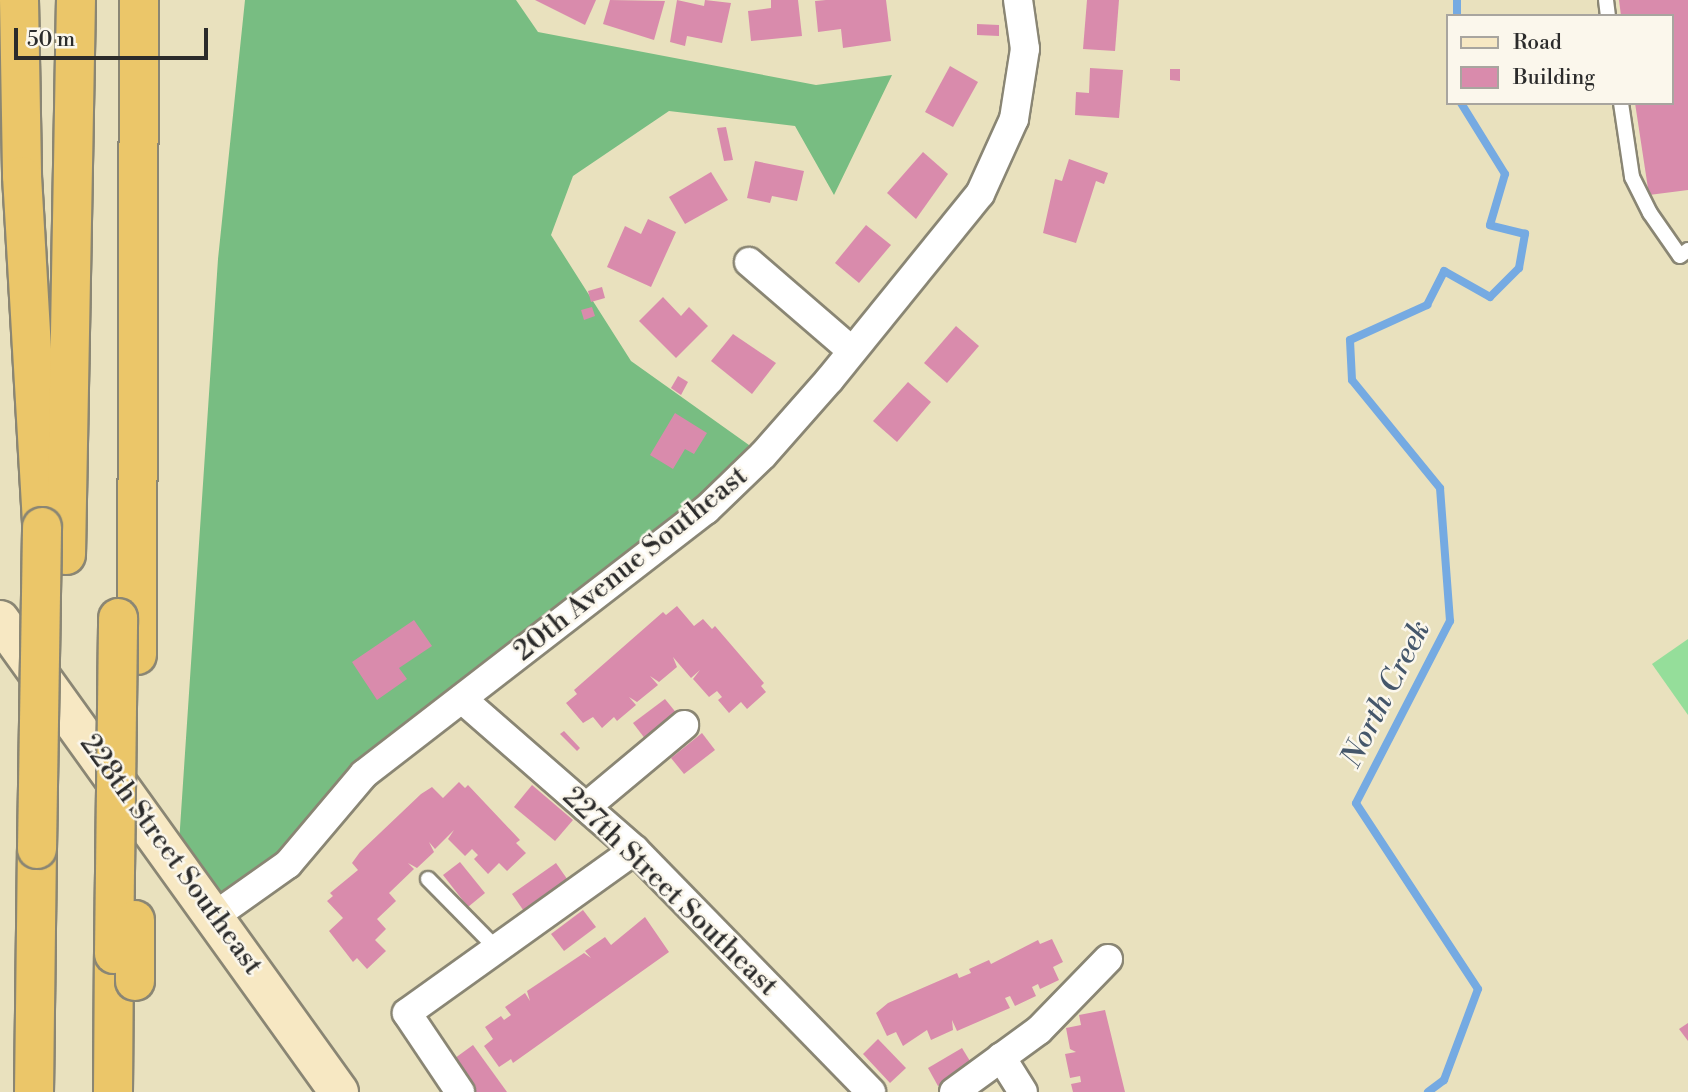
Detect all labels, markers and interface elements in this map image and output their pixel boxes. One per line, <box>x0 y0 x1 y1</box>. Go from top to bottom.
scale bar <box>18 14 212 58</box>
legend <box>1446 14 1674 105</box>
text: 50 m <box>27 27 75 53</box>
text: Road <box>1513 30 1562 56</box>
text: Building <box>1513 65 1595 91</box>
street label: 20th Avenue Southeast <box>507 459 755 669</box>
water label: North Creek <box>1334 615 1438 773</box>
street label: 228th Street Southeast <box>72 728 270 982</box>
street label: 227th Street Southeast <box>556 781 784 1003</box>

